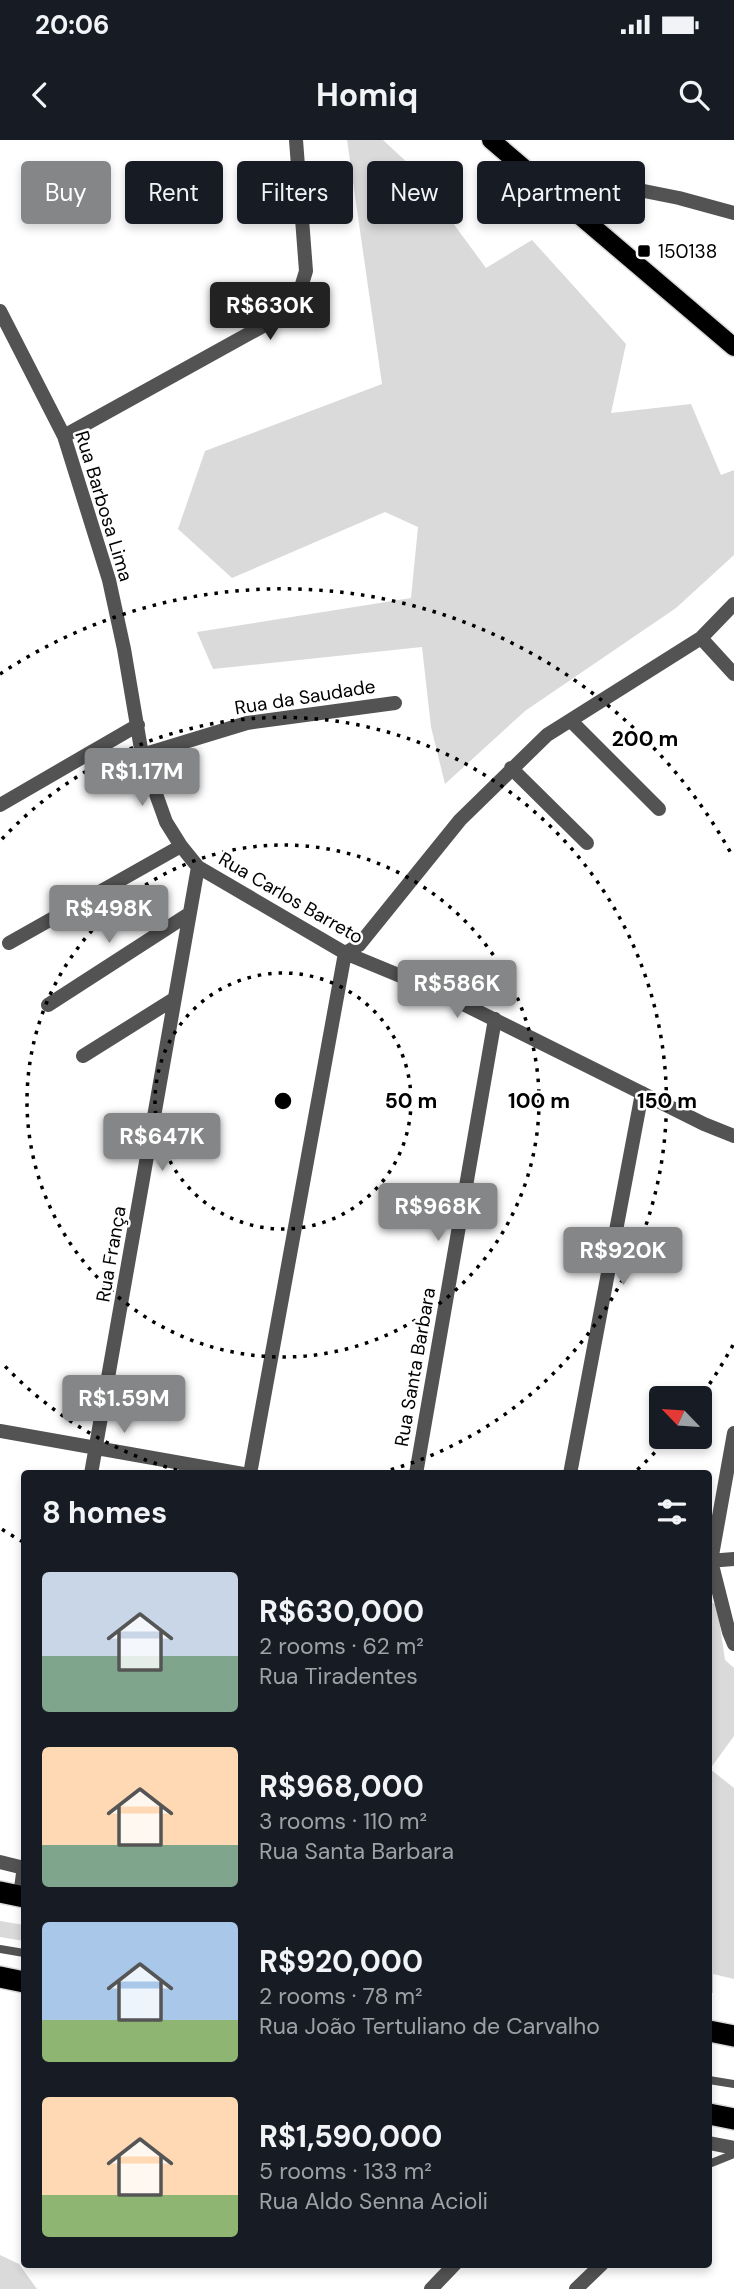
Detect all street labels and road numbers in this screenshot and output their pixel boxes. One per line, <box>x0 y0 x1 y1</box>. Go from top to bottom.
street label: Rua Barbosa Lima <box>69 428 139 584</box>
street label: Rua da Saudade <box>233 674 377 720</box>
street label: Rua Carlos Barreto <box>214 846 368 950</box>
street label: Rua França <box>90 1204 132 1304</box>
street label: Rua Santa Barbara <box>389 1286 441 1448</box>

